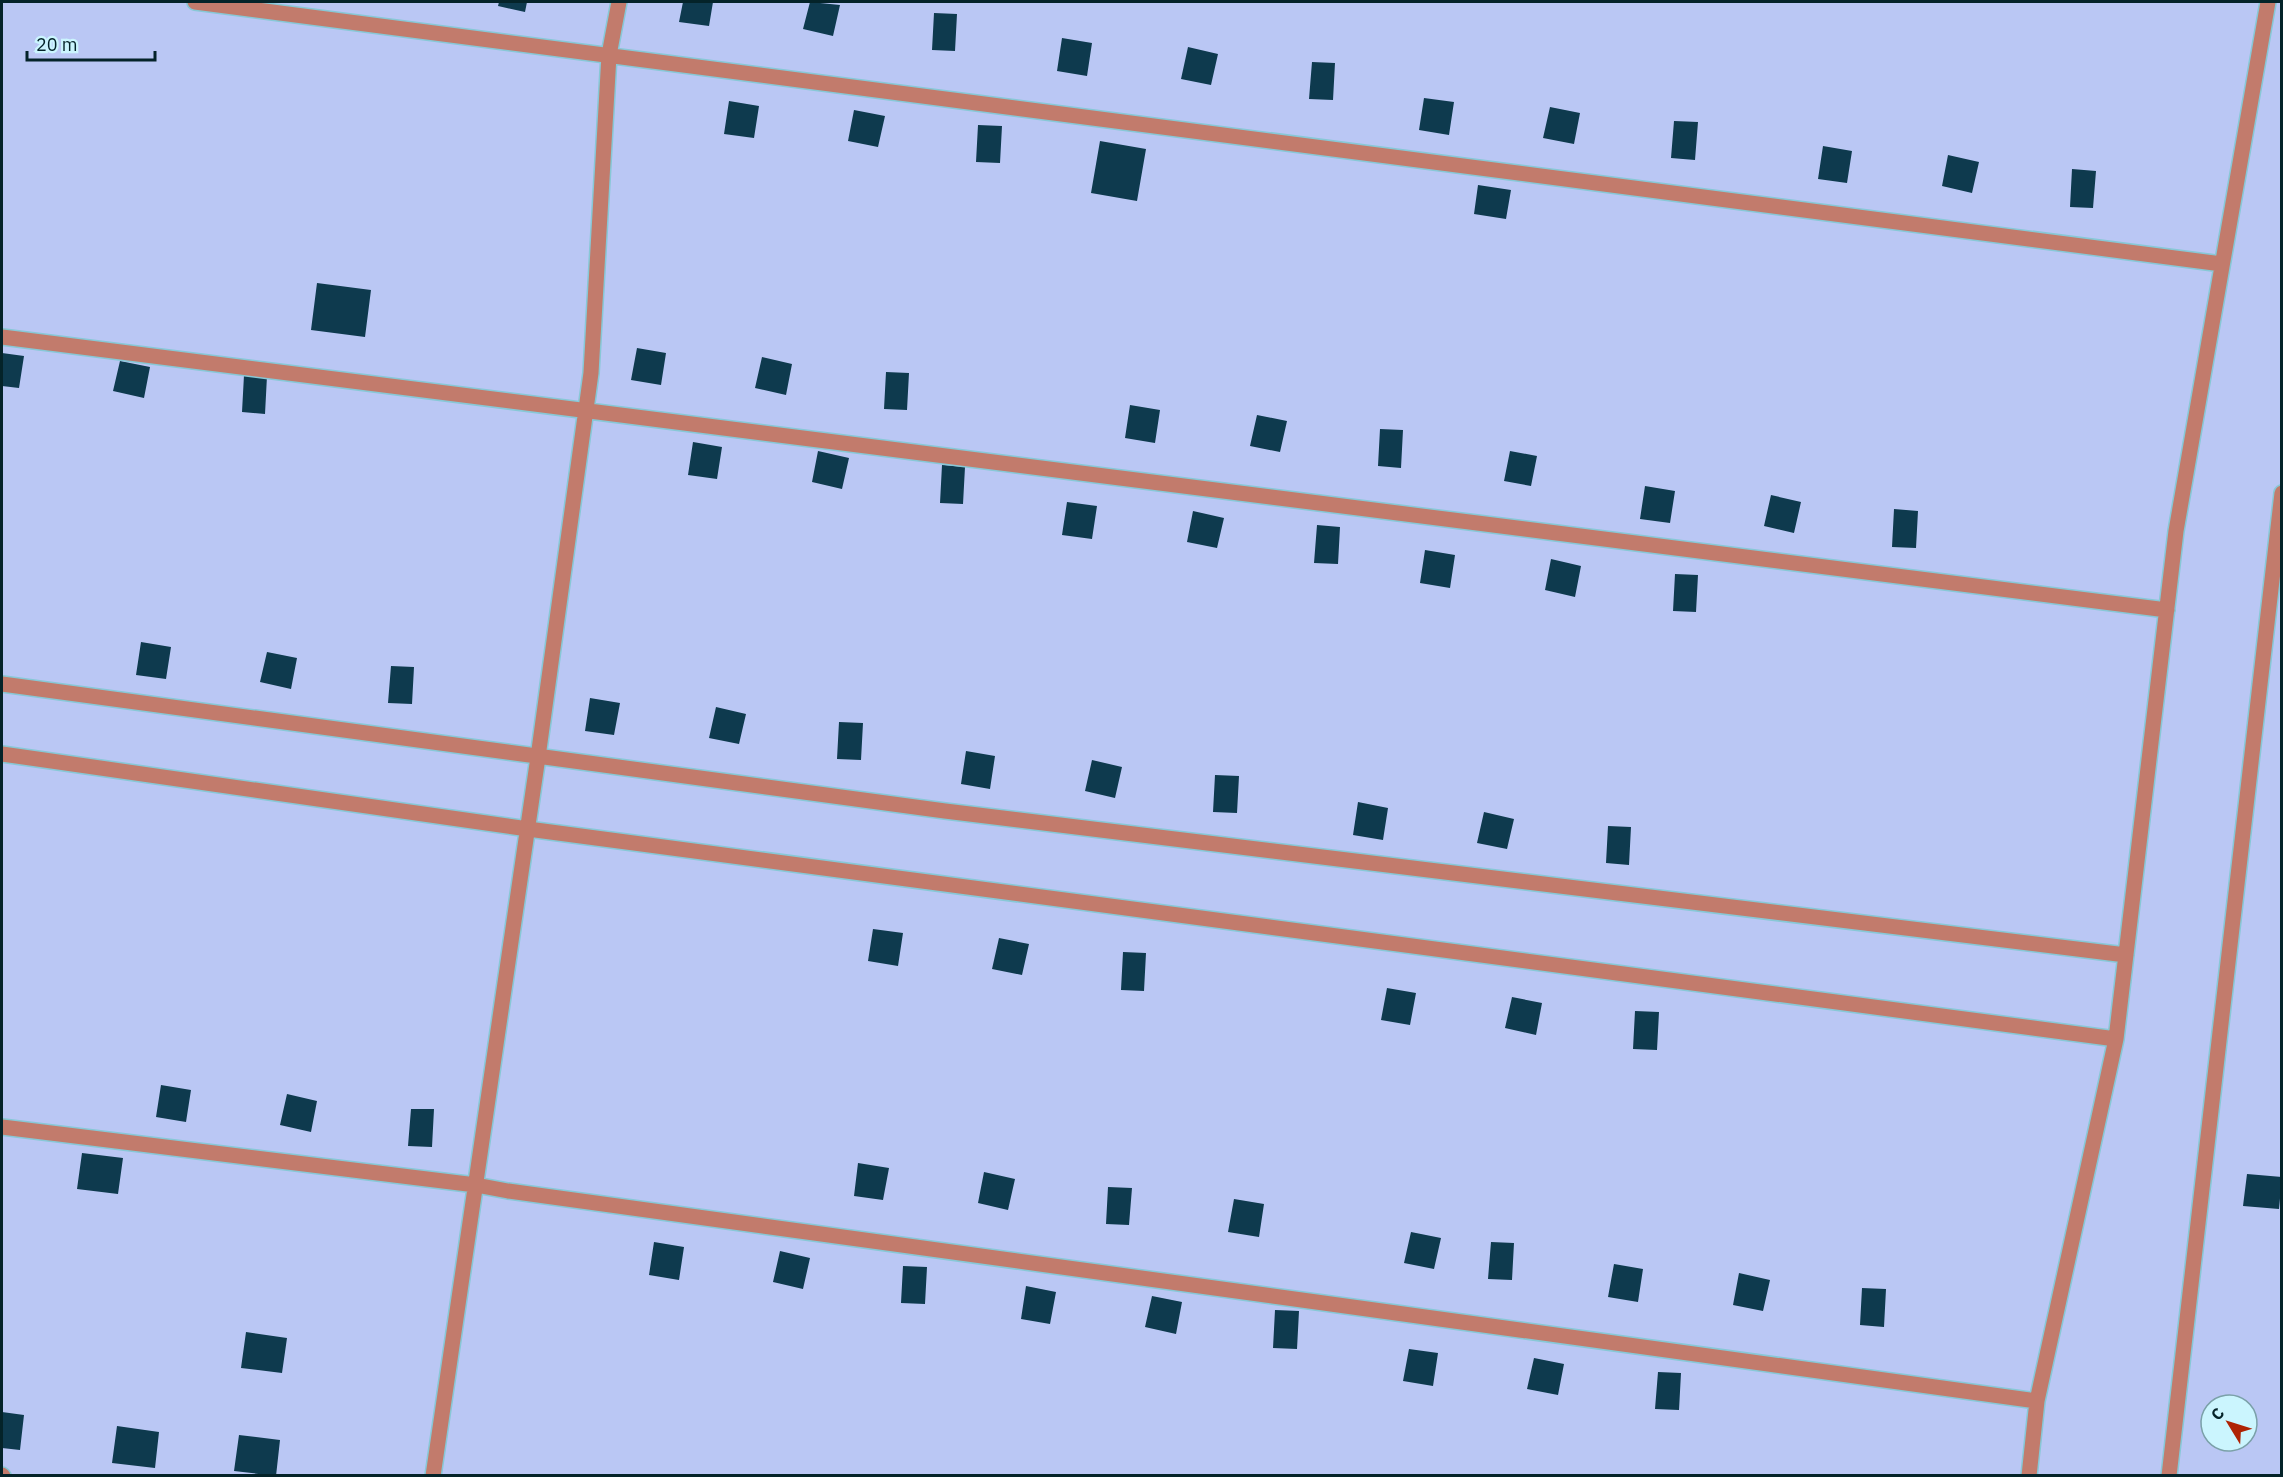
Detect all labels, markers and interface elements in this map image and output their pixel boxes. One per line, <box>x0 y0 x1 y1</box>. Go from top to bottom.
scale bar <box>27 24 154 62</box>
text: 20 m <box>36 33 78 56</box>
north arrow <box>2199 1393 2259 1453</box>
text: С <box>2206 1404 2228 1424</box>

